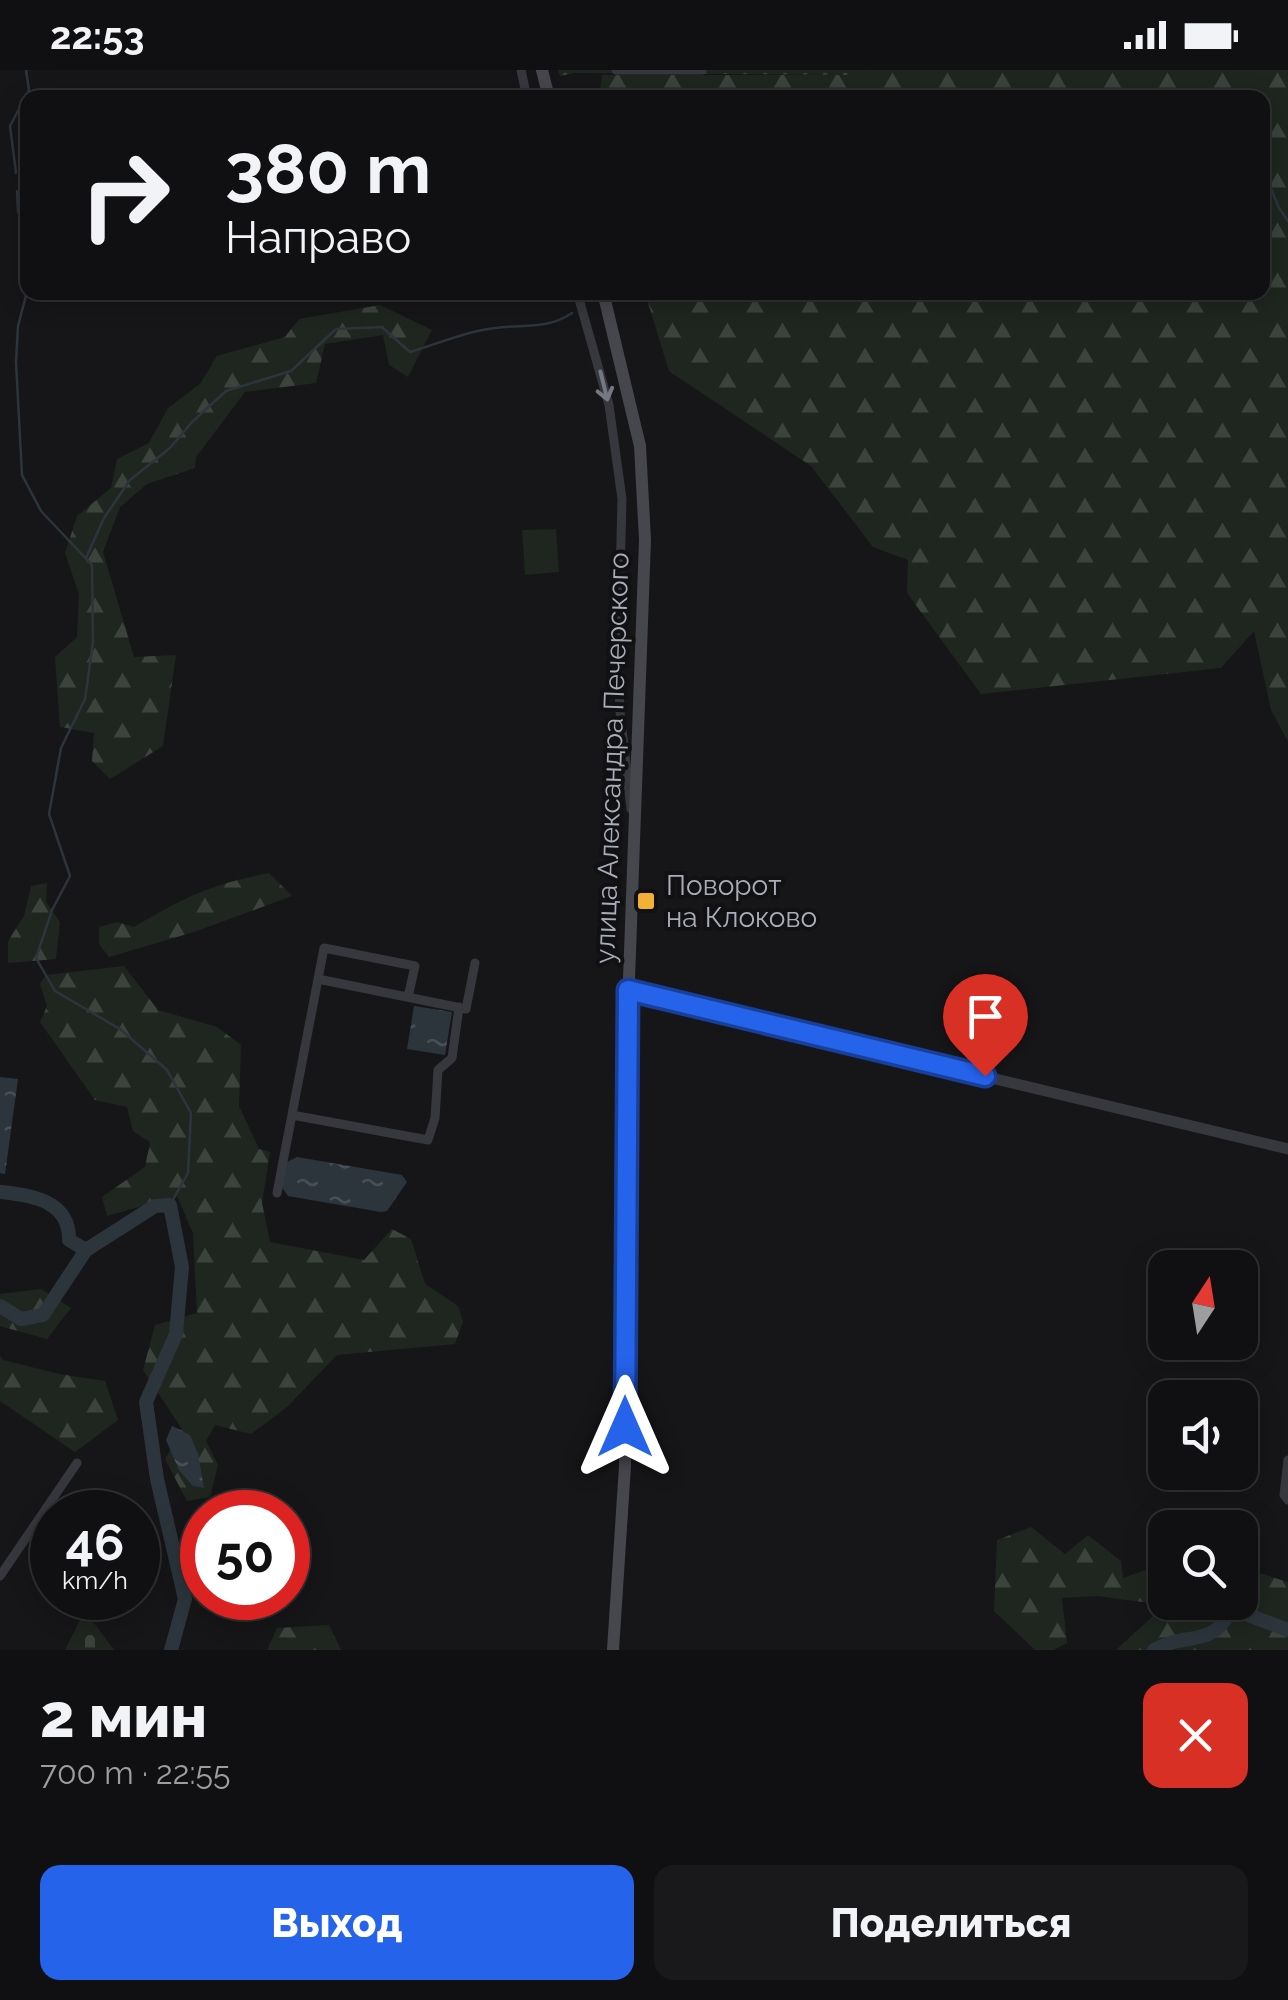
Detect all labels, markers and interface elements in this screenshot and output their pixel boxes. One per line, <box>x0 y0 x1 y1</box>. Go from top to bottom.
text: 22:53 <box>50 13 145 58</box>
text: 380 m <box>225 127 431 209</box>
icon: right <box>60 130 190 260</box>
text: Направо <box>225 211 411 264</box>
one-way arrow <box>596 369 614 401</box>
street label: улица Александра Печерского <box>588 552 636 964</box>
place label: Поворот на Клоково <box>666 869 817 934</box>
marker: Поворот на Клоково <box>635 890 657 912</box>
pin <box>943 974 1028 1077</box>
icon: arrive <box>958 989 1013 1044</box>
north arrow <box>1148 1250 1258 1360</box>
map controls <box>1148 1250 1258 1620</box>
position arrow <box>573 1375 677 1479</box>
button: sound <box>1148 1380 1258 1490</box>
speed limit sign: 50 <box>180 1490 310 1620</box>
button: search <box>1148 1510 1258 1620</box>
text: 46 <box>66 1513 124 1572</box>
text: km/h <box>62 1565 128 1595</box>
text: 2 мин <box>40 1681 207 1751</box>
button: close <box>1143 1683 1248 1788</box>
text: 700 m · 22:55 <box>40 1754 230 1791</box>
button: Выход <box>40 1865 634 1980</box>
button: Поделиться <box>654 1865 1248 1980</box>

